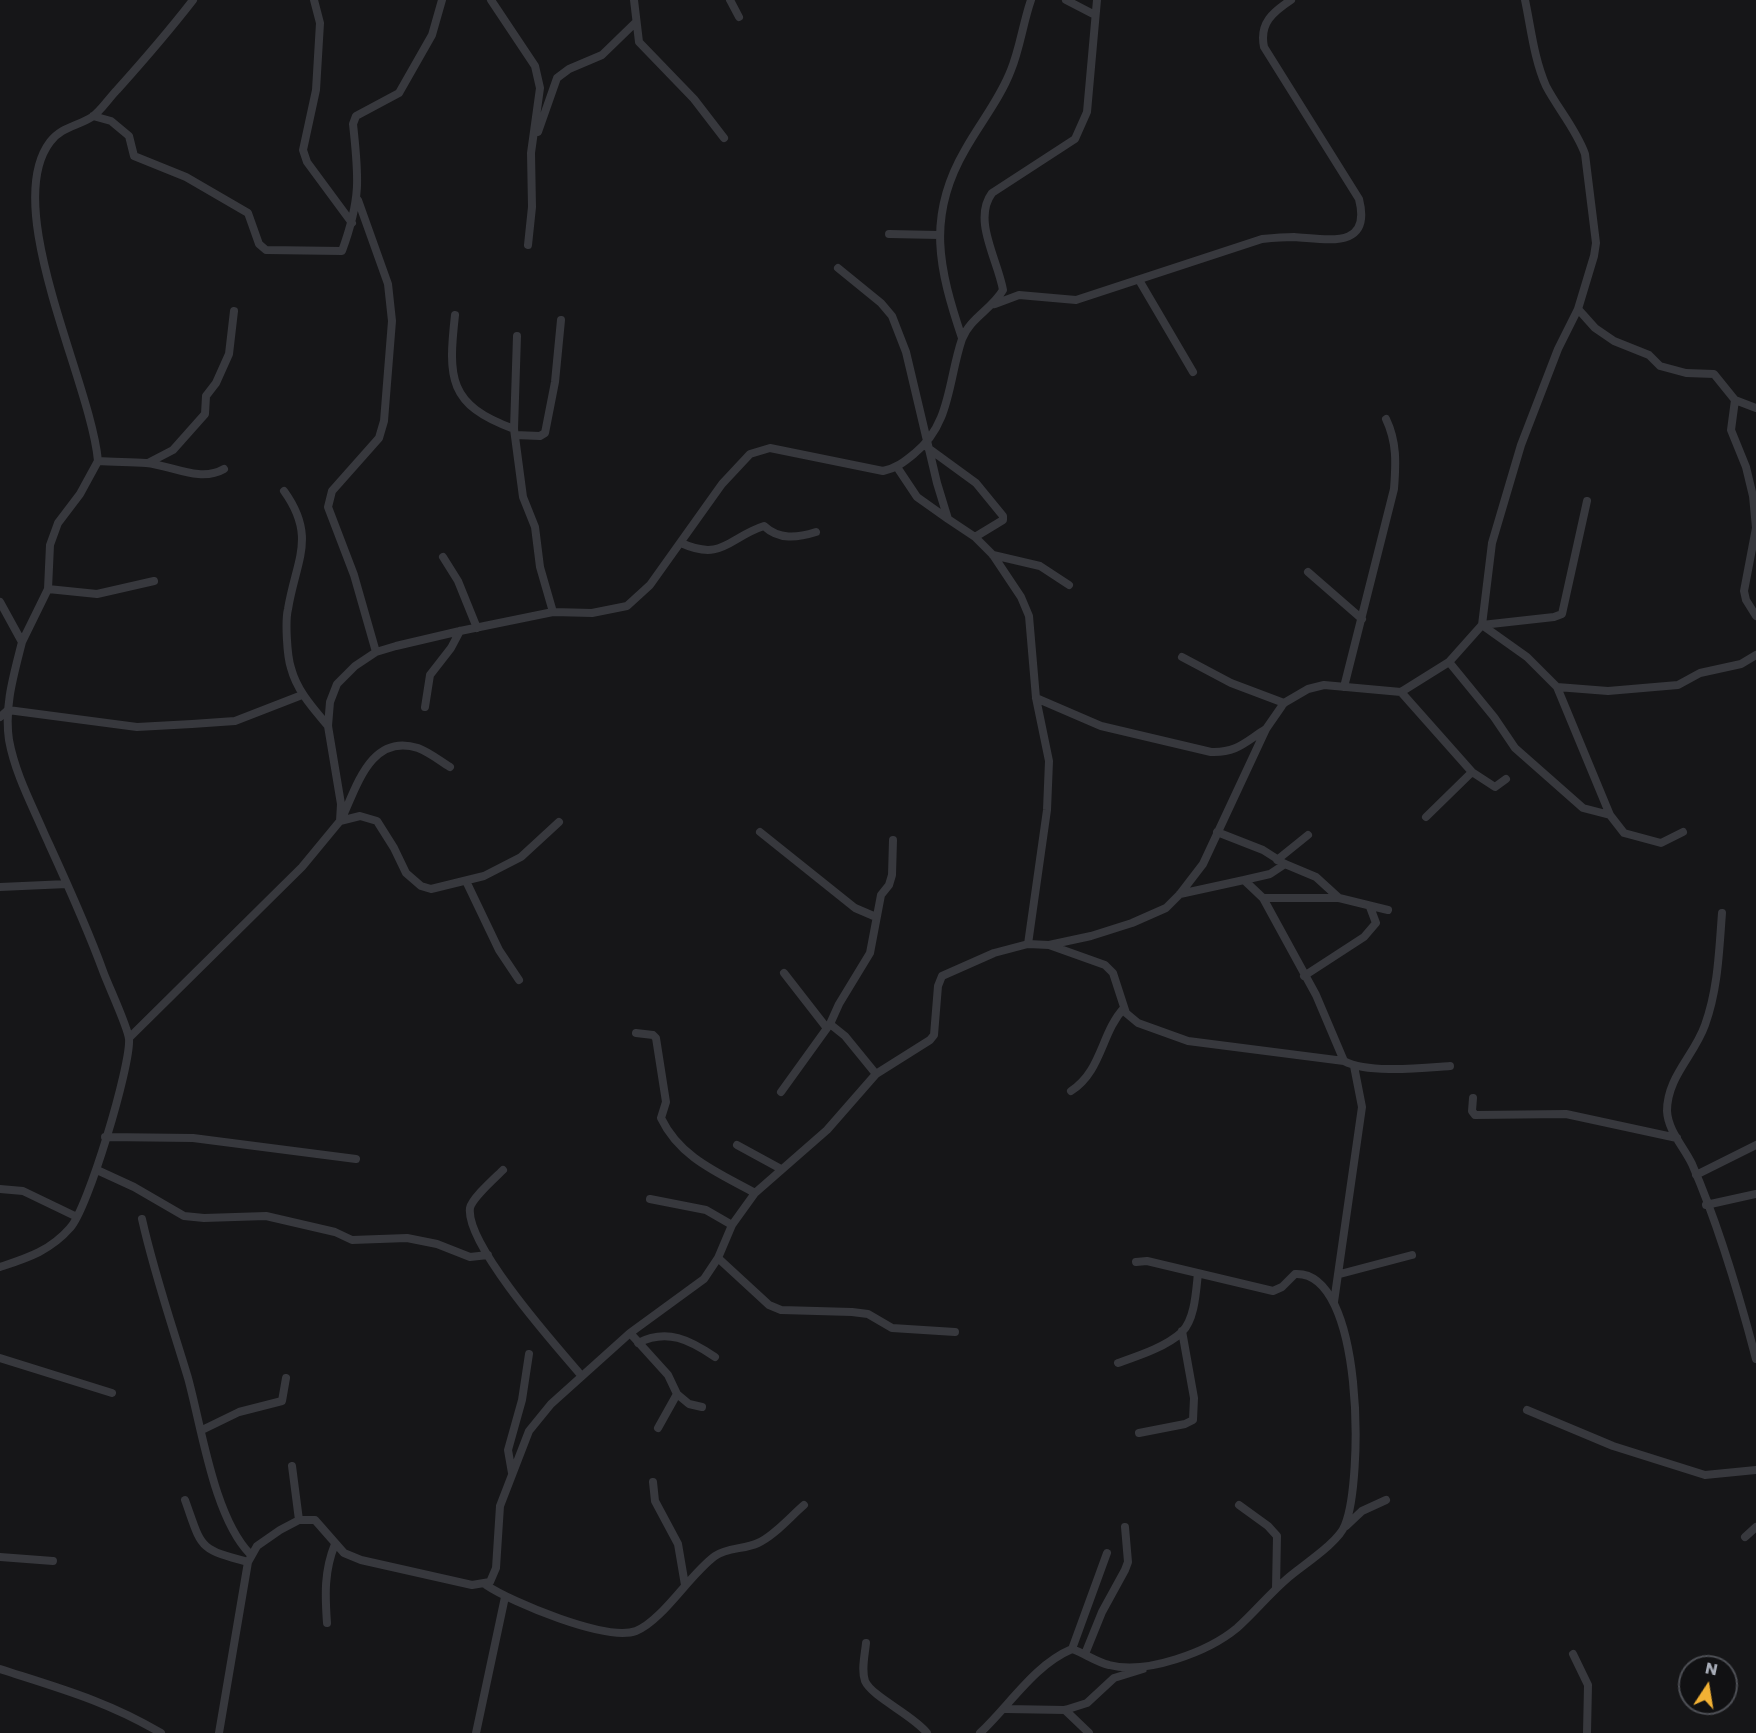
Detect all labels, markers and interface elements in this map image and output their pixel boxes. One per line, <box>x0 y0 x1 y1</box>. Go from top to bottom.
north arrow <box>1678 1655 1738 1715</box>
text: N <box>1703 1656 1720 1681</box>

